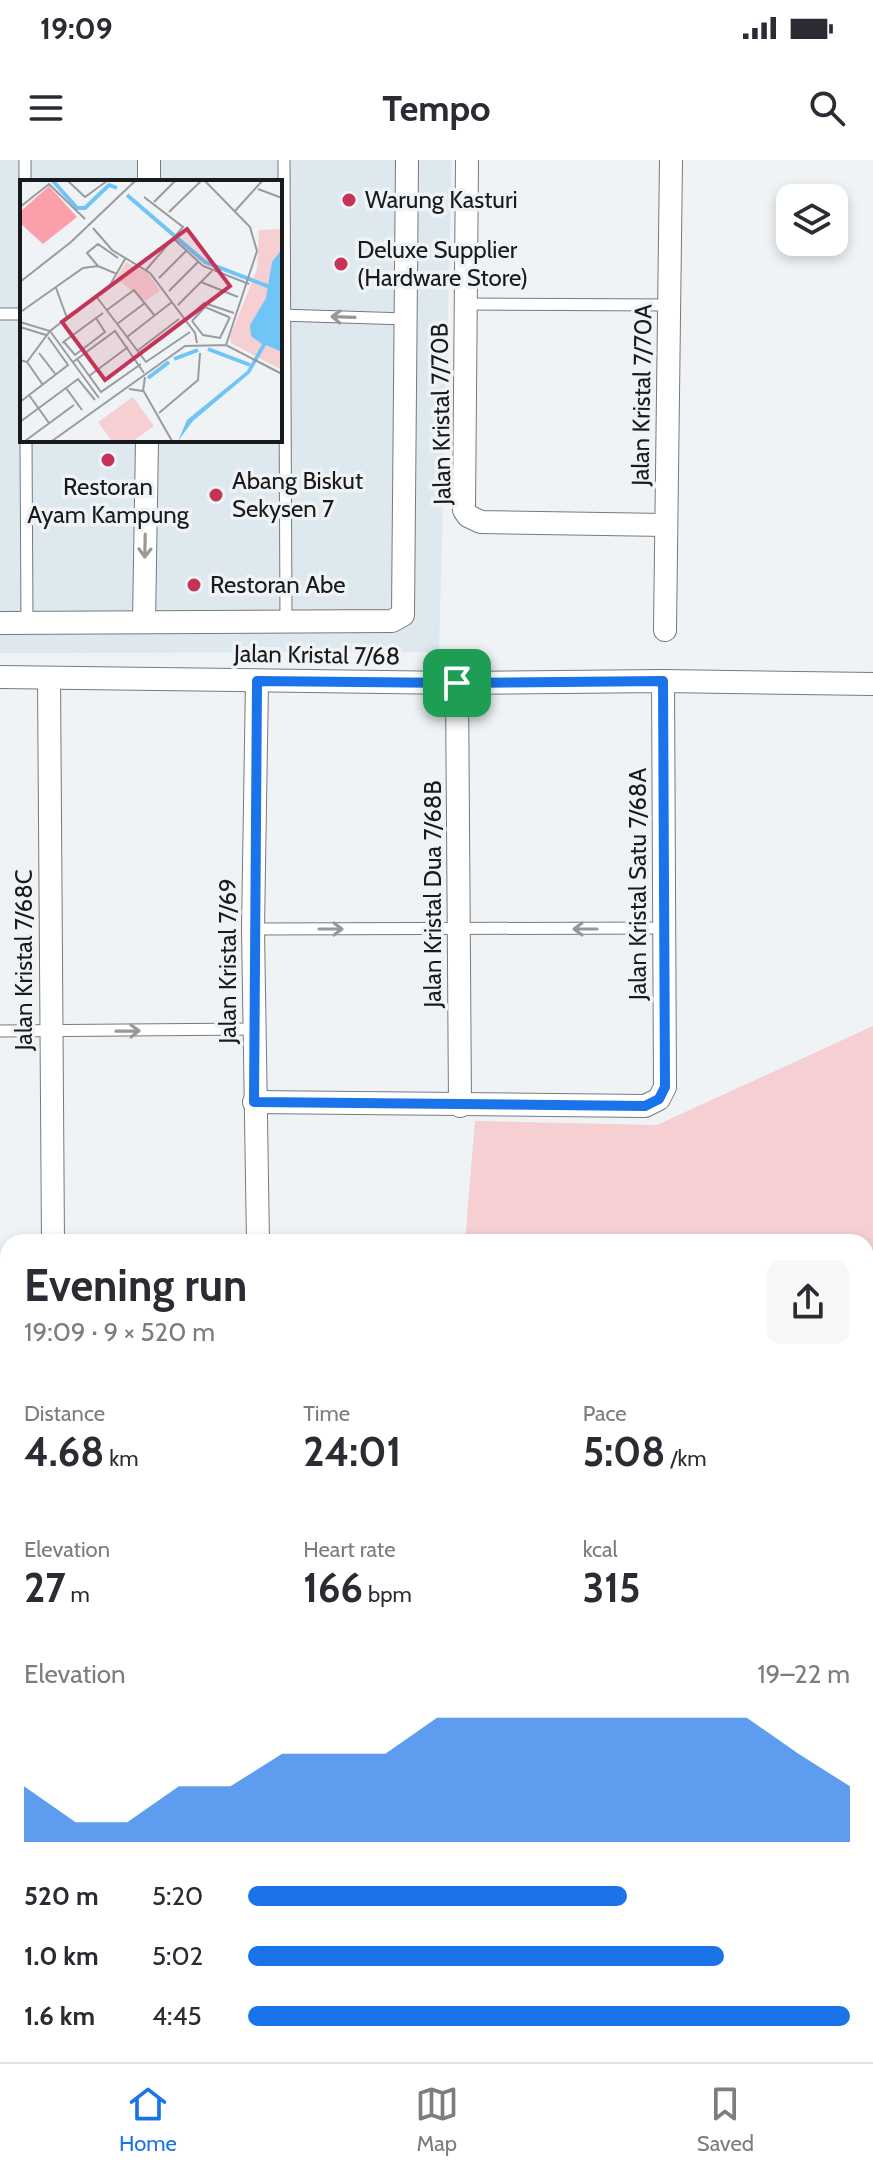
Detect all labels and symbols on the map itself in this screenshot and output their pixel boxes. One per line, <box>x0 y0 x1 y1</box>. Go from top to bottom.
inset map <box>20 180 282 442</box>
place label: Warung Kasturi <box>365 185 518 214</box>
marker: Warung Kasturi <box>340 191 358 209</box>
place label: Deluxe Supplier (Hardware Store) <box>357 235 528 292</box>
marker: Deluxe Supplier (Hardware Store) <box>332 255 350 273</box>
street label: Jalan Kristal 7/70A <box>625 304 658 487</box>
one-way arrow <box>330 309 357 325</box>
street label: Jalan Kristal 7/70B <box>424 323 457 506</box>
marker: Restoran Ayam Kampung <box>99 451 117 469</box>
place label: Abang Biskut Sekysen 7 <box>232 466 363 523</box>
place label: Restoran Ayam Kampung <box>27 472 190 529</box>
marker: Abang Biskut Sekysen 7 <box>207 486 225 504</box>
one-way arrow <box>138 532 153 559</box>
place label: Restoran Abe <box>210 570 346 599</box>
marker: Restoran Abe <box>185 576 203 594</box>
street label: Jalan Kristal 7/68 <box>233 639 400 670</box>
pin <box>423 649 491 717</box>
street label: Jalan Kristal Satu 7/68A <box>623 768 652 1001</box>
street label: Jalan Kristal Dua 7/68B <box>418 780 447 1009</box>
street label: Jalan Kristal 7/68C <box>9 869 38 1052</box>
street label: Jalan Kristal 7/69 <box>213 878 242 1045</box>
one-way arrow <box>317 921 344 937</box>
one-way arrow <box>572 921 599 936</box>
one-way arrow <box>114 1023 141 1039</box>

